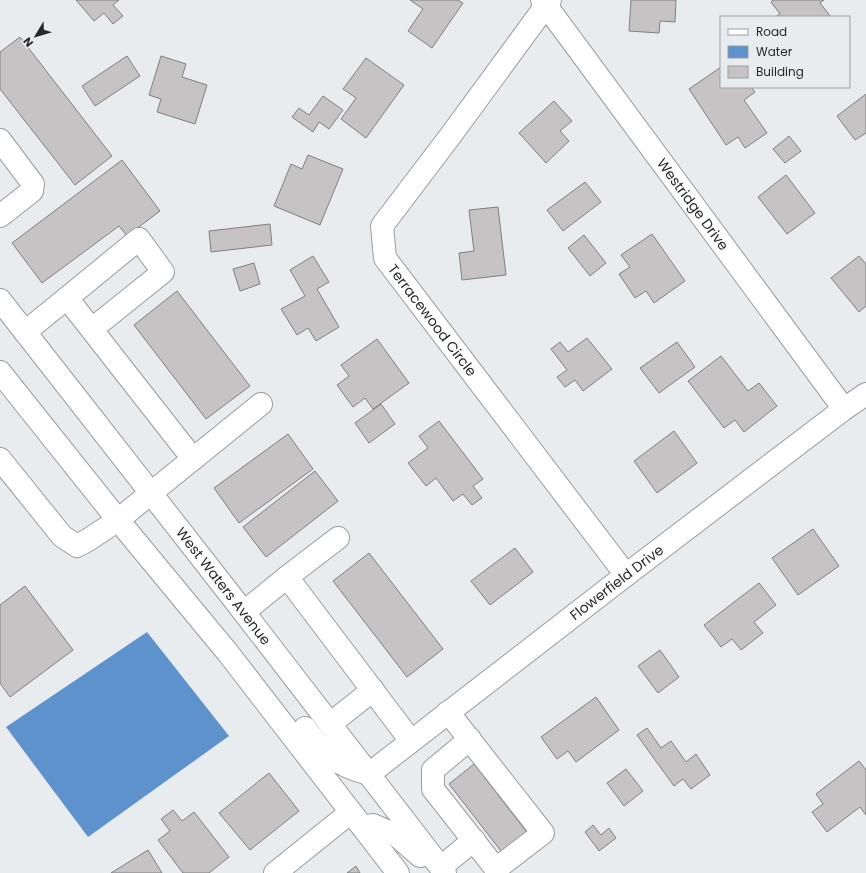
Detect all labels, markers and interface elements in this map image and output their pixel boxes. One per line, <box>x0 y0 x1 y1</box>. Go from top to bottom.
north arrow <box>16 16 56 56</box>
legend <box>720 16 850 88</box>
text: Road <box>756 23 787 40</box>
text: N <box>19 34 37 50</box>
text: Water <box>756 43 793 60</box>
text: Building <box>756 63 804 80</box>
street label: Westridge Drive <box>652 154 734 255</box>
street label: Terracewood Circle <box>383 260 482 381</box>
street label: West Waters Avenue <box>171 523 276 649</box>
street label: Flowerfield Drive <box>566 540 668 625</box>

